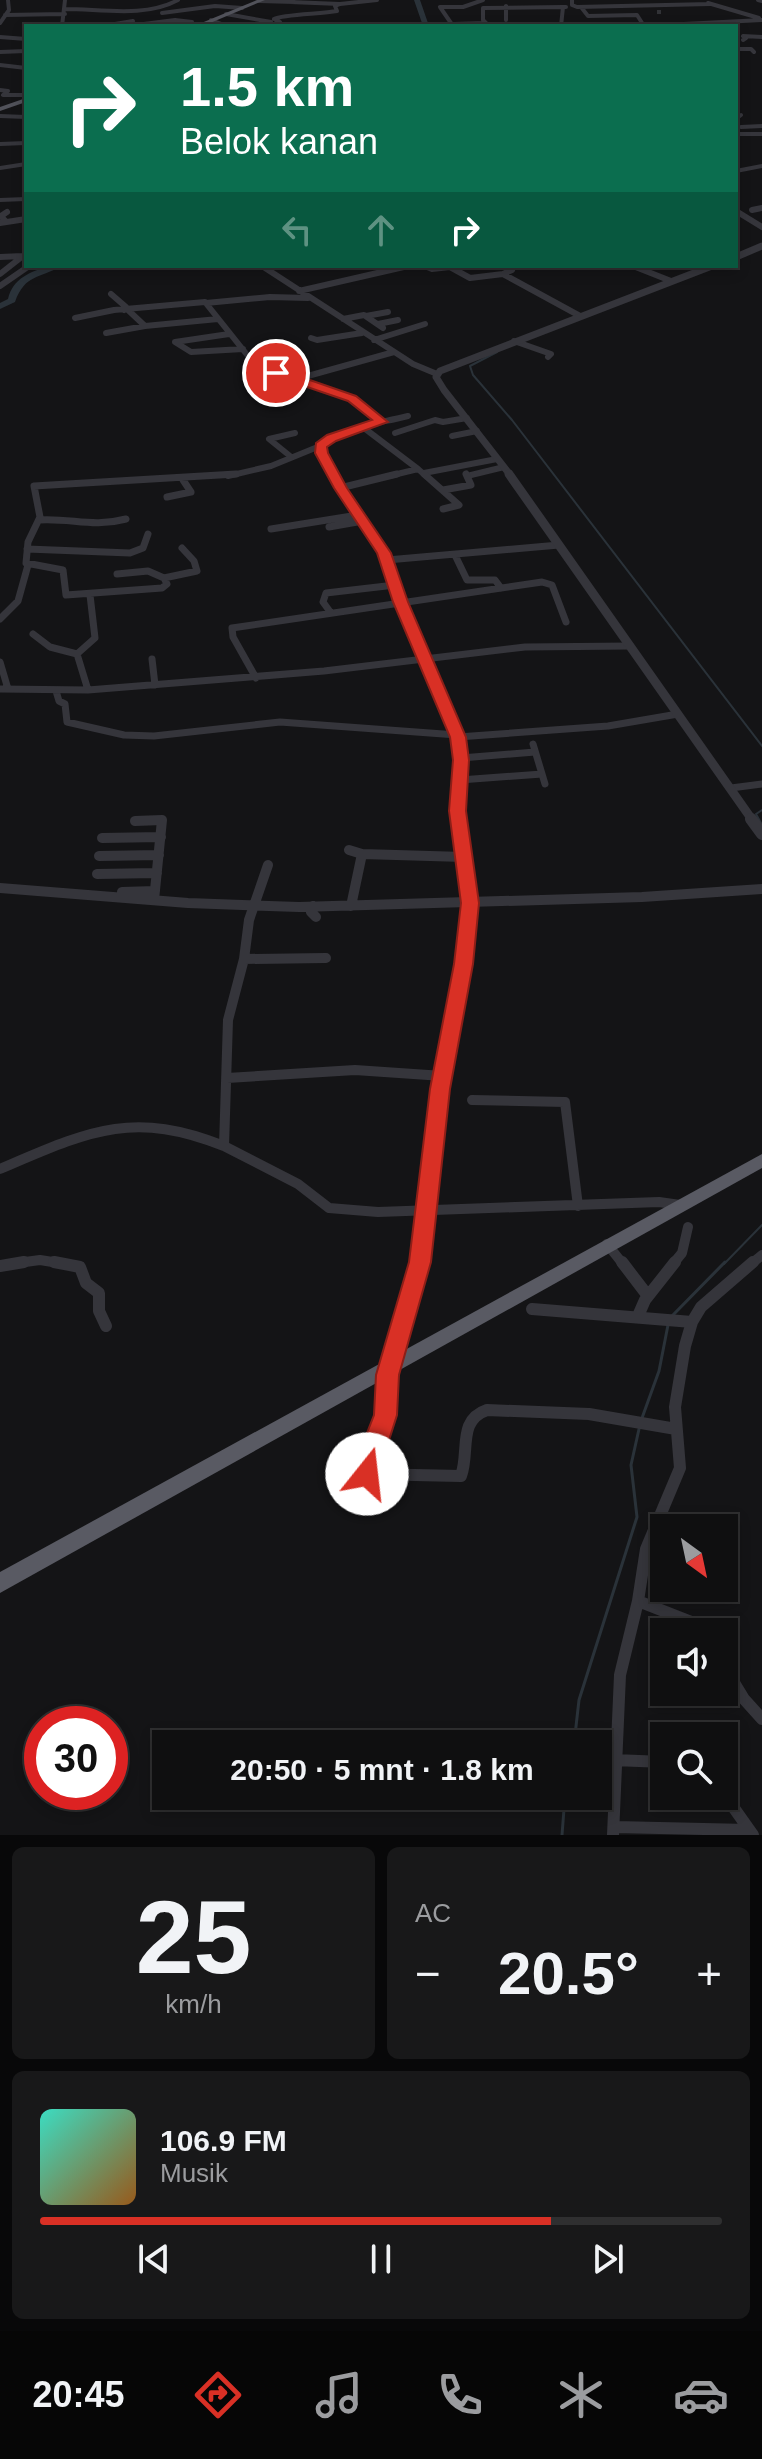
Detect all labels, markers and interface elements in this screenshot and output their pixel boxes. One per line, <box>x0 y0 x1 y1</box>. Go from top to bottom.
text: 1.5 km <box>180 55 354 118</box>
icon: right <box>48 56 152 160</box>
text: Belok kanan <box>180 121 378 162</box>
icon: left <box>275 208 319 252</box>
icon: ahead <box>359 208 403 252</box>
icon: right <box>443 208 487 252</box>
pin <box>242 339 310 407</box>
icon: arrive <box>254 351 298 395</box>
position arrow <box>325 1432 409 1516</box>
north arrow <box>650 1514 738 1602</box>
map controls <box>650 1514 738 1810</box>
button: sound <box>650 1618 738 1706</box>
speed limit sign: 30 <box>24 1706 128 1810</box>
button: search <box>650 1722 738 1810</box>
text: 20:50 · 5 mnt · 1.8 km <box>230 1753 534 1786</box>
text: 25 <box>136 1879 251 1995</box>
text: AC <box>415 1898 451 1928</box>
text: 20.5° <box>498 1940 639 2007</box>
text: − <box>415 1949 441 1998</box>
text: + <box>696 1949 722 1998</box>
text: km/h <box>165 1989 222 2019</box>
text: 106.9 FM <box>160 2124 287 2157</box>
text: Musik <box>160 2158 228 2188</box>
icon: previous <box>132 2237 176 2281</box>
icon: pause <box>359 2237 403 2281</box>
icon: next <box>586 2237 630 2281</box>
icon: directions <box>190 2367 246 2423</box>
icon: music <box>311 2367 367 2423</box>
icon: phone <box>432 2367 488 2423</box>
icon: climate <box>553 2367 609 2423</box>
icon: car <box>673 2367 729 2423</box>
text: 20:45 <box>32 2374 125 2415</box>

